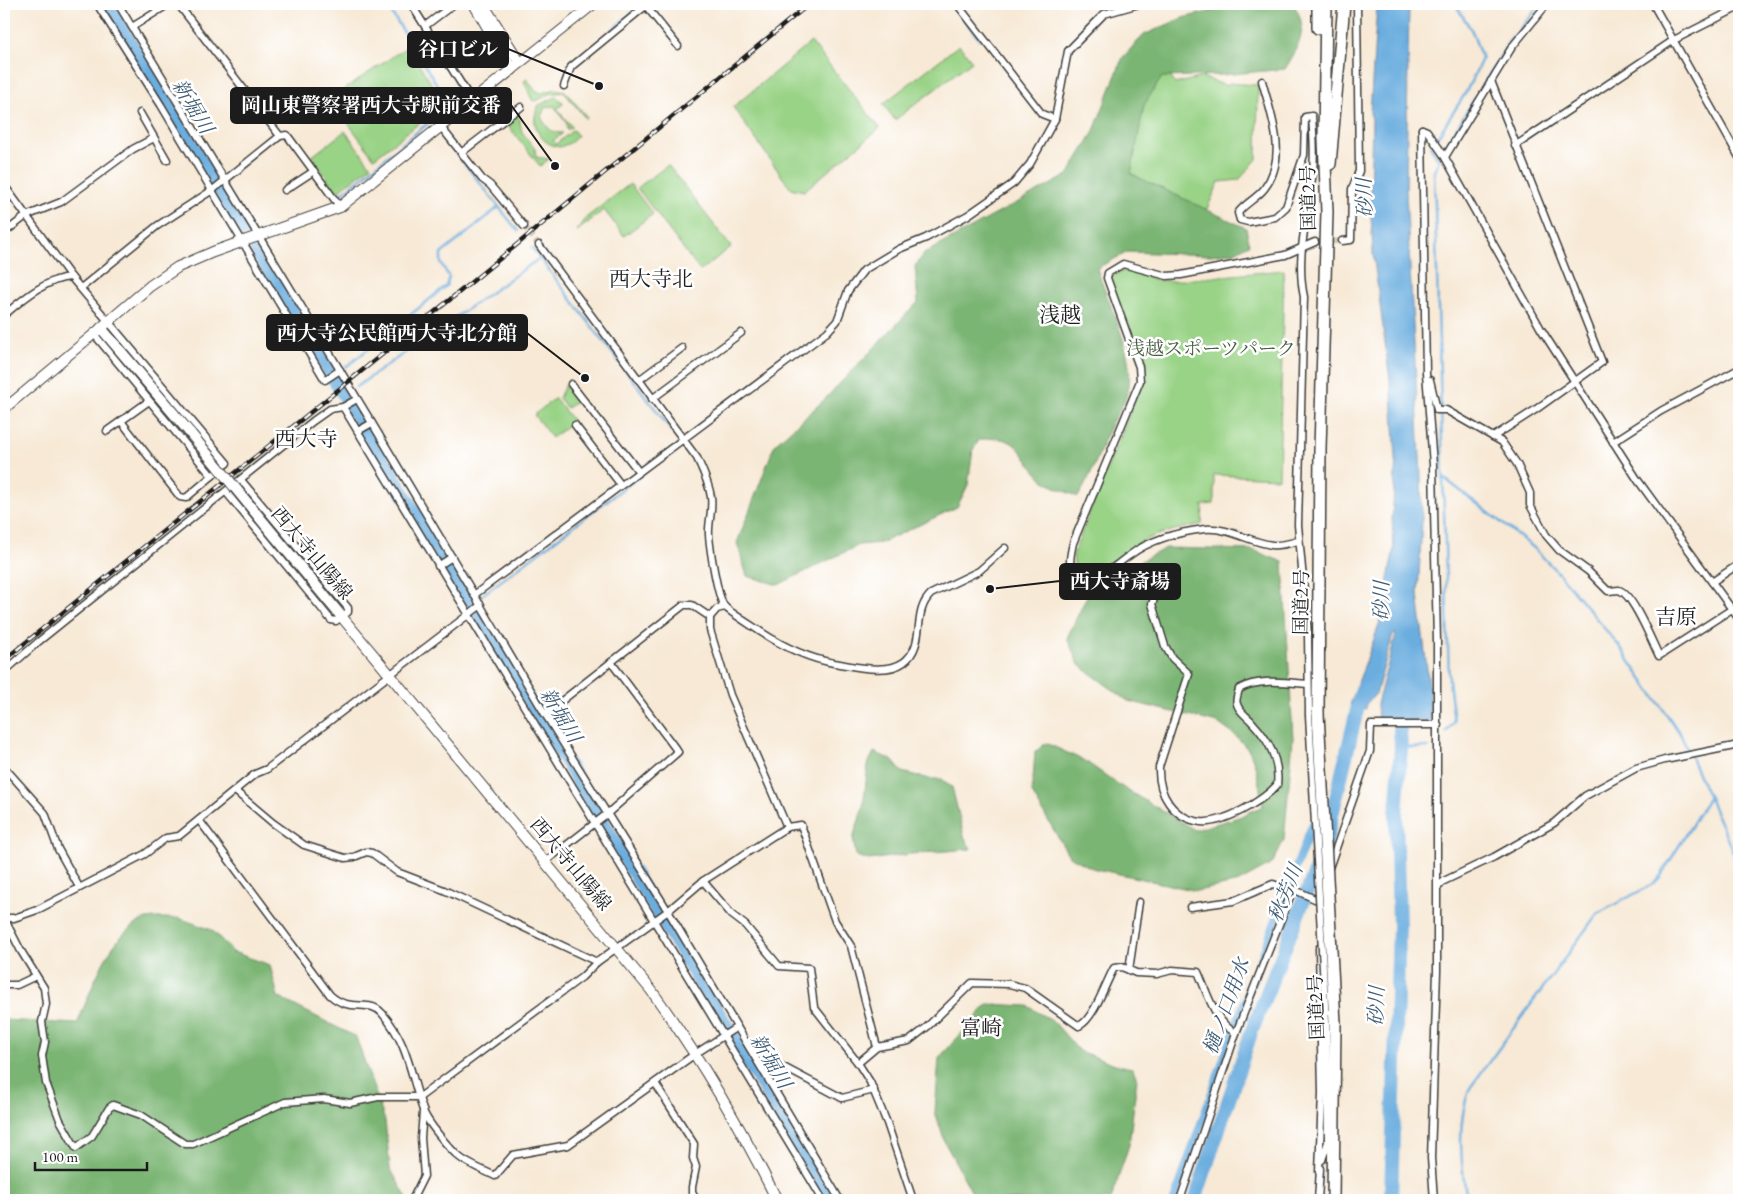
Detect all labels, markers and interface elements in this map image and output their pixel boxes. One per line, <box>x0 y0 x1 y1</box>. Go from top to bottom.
callout: 谷口ビル <box>408 32 508 67</box>
text: 谷口ビル <box>418 36 498 62</box>
water label: 新堀川 <box>166 74 221 140</box>
callout: 岡山東警察署西大寺駅前交番 <box>231 88 511 123</box>
text: 岡山東警察署西大寺駅前交番 <box>241 92 501 118</box>
street label: 国道2号 <box>1295 165 1321 231</box>
water label: 砂川 <box>1350 176 1378 218</box>
district label: 西大寺北 <box>609 265 693 292</box>
district label: 浅越 <box>1039 301 1081 328</box>
callout: 西大寺公民館西大寺北分館 <box>267 315 527 350</box>
text: 西大寺公民館西大寺北分館 <box>277 320 517 346</box>
park label: 浅越スポーツパーク <box>1126 336 1296 361</box>
district label: 西大寺 <box>275 425 338 452</box>
street label: 西大寺山陽線 <box>266 501 358 605</box>
callout: 西大寺斎場 <box>1060 564 1180 599</box>
text: 西大寺斎場 <box>1070 568 1170 594</box>
street label: 国道2号 <box>1288 569 1314 635</box>
water label: 砂川 <box>1368 579 1394 621</box>
district label: 吉原 <box>1655 603 1697 630</box>
water label: 新堀川 <box>534 683 589 749</box>
street label: 西大寺山陽線 <box>525 812 617 916</box>
water label: 秋芳川 <box>1262 858 1309 926</box>
water label: 樋ノ口用水 <box>1197 953 1256 1057</box>
street label: 国道2号 <box>1302 974 1330 1040</box>
water label: 砂川 <box>1362 984 1390 1026</box>
district label: 富崎 <box>960 1014 1002 1041</box>
water label: 新堀川 <box>744 1029 799 1095</box>
scale bar <box>35 1139 148 1171</box>
text: 100 m <box>42 1147 79 1166</box>

